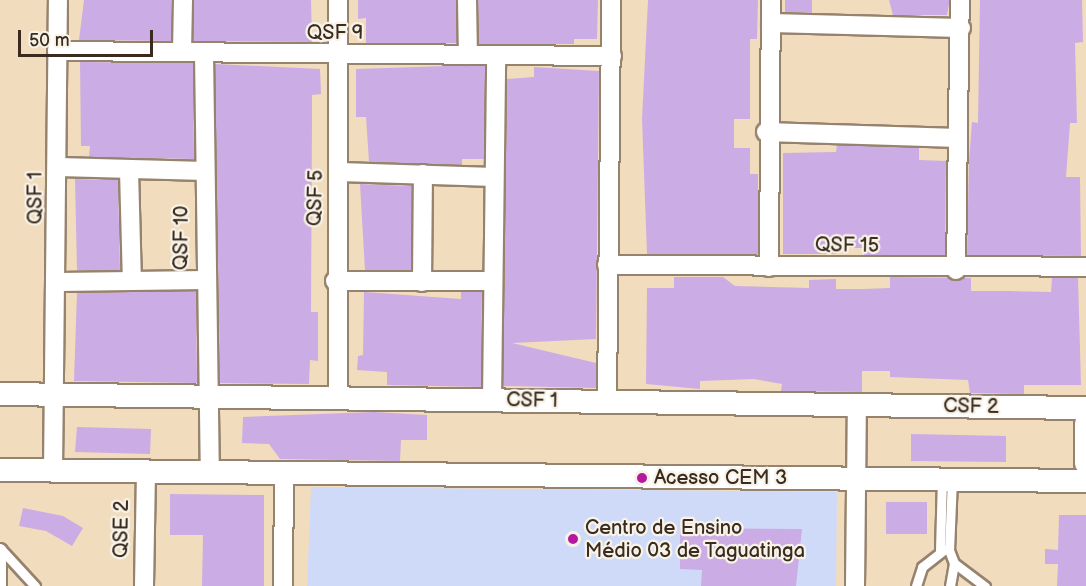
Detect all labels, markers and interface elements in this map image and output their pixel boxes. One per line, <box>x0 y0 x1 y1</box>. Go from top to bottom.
scale bar <box>21 18 156 56</box>
street label: QSF 9 <box>307 21 363 45</box>
text: 50 m <box>29 30 70 51</box>
street label: QSF 5 <box>303 169 329 227</box>
street label: QSF 1 <box>24 172 48 224</box>
street label: QSF 10 <box>169 206 195 270</box>
street label: QSF 15 <box>815 233 879 259</box>
street label: CSF 1 <box>506 389 558 413</box>
street label: CSF 2 <box>943 395 999 419</box>
place label: Acesso CEM 3 <box>654 466 787 490</box>
marker: Acesso CEM 3 <box>635 471 649 485</box>
street label: QSE 2 <box>109 500 135 558</box>
place label: Centro de Ensino Médio 03 de Taguatinga <box>585 516 806 563</box>
marker: Centro de Ensino Médio 03 de Taguatinga <box>566 532 580 546</box>

